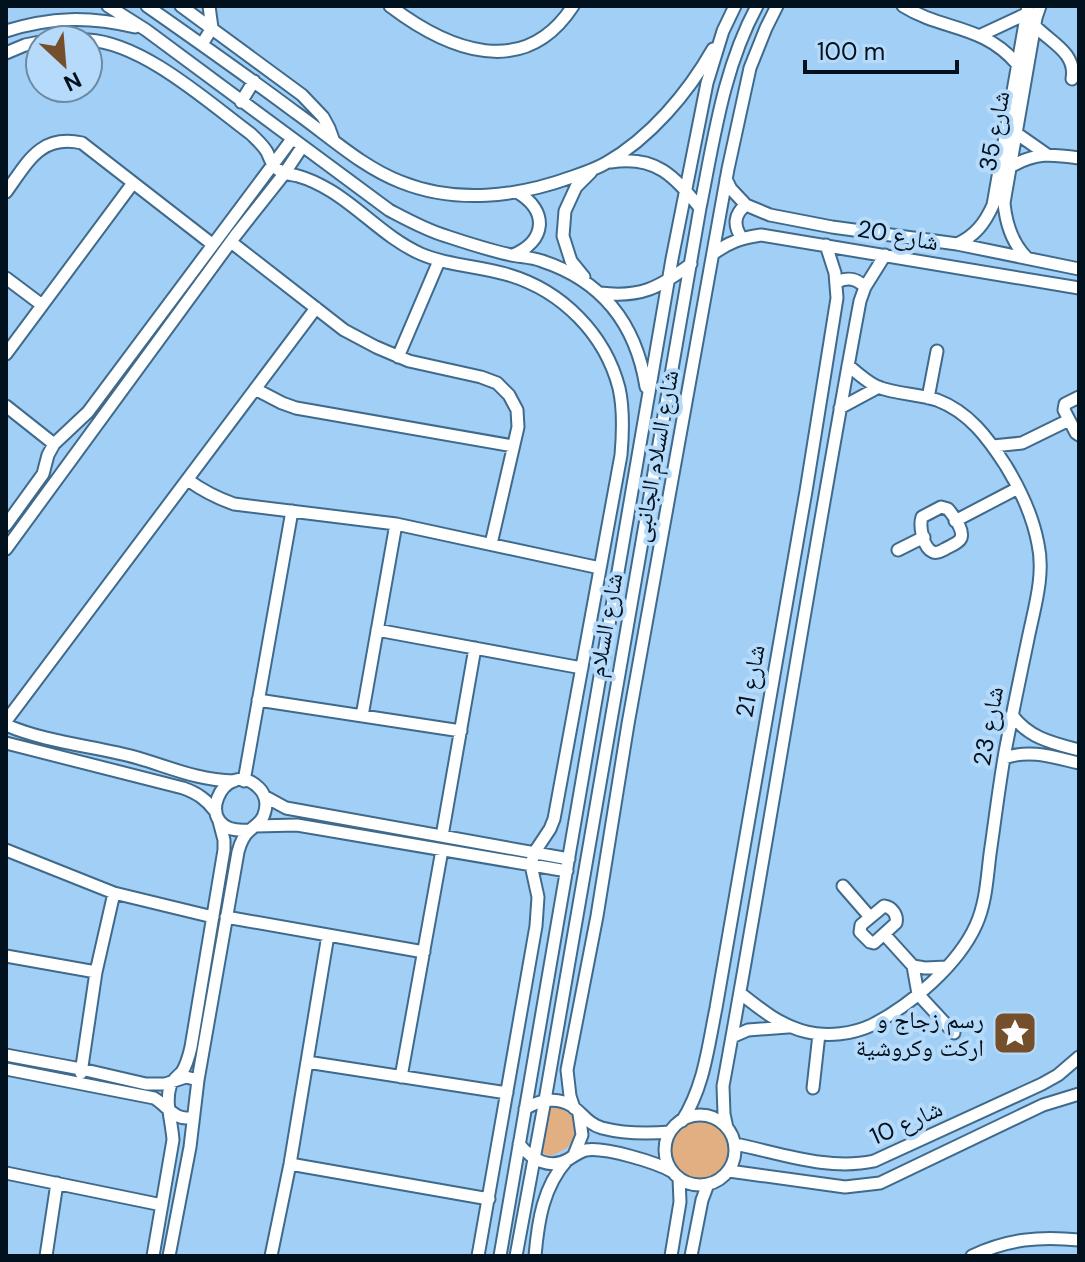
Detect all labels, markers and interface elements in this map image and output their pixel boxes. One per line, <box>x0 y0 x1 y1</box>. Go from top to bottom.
north arrow <box>24 24 104 104</box>
scale bar <box>805 24 957 74</box>
text: 100 m <box>817 36 885 67</box>
text: N <box>59 65 86 98</box>
street label: شارع 35 <box>972 89 1016 173</box>
street label: شارع 20 <box>855 213 941 257</box>
street label: شارع السلام الجانبى <box>625 367 686 545</box>
street label: شارع السلام <box>581 571 630 680</box>
street label: شارع 21 <box>728 642 772 720</box>
street label: شارع 23 <box>966 684 1010 768</box>
place label: رسم زجاج و اركت وكروشية <box>856 1004 984 1063</box>
place icon: رسم زجاج و اركت وكروشية <box>991 1009 1039 1057</box>
street label: شارع 10 <box>865 1092 947 1152</box>

